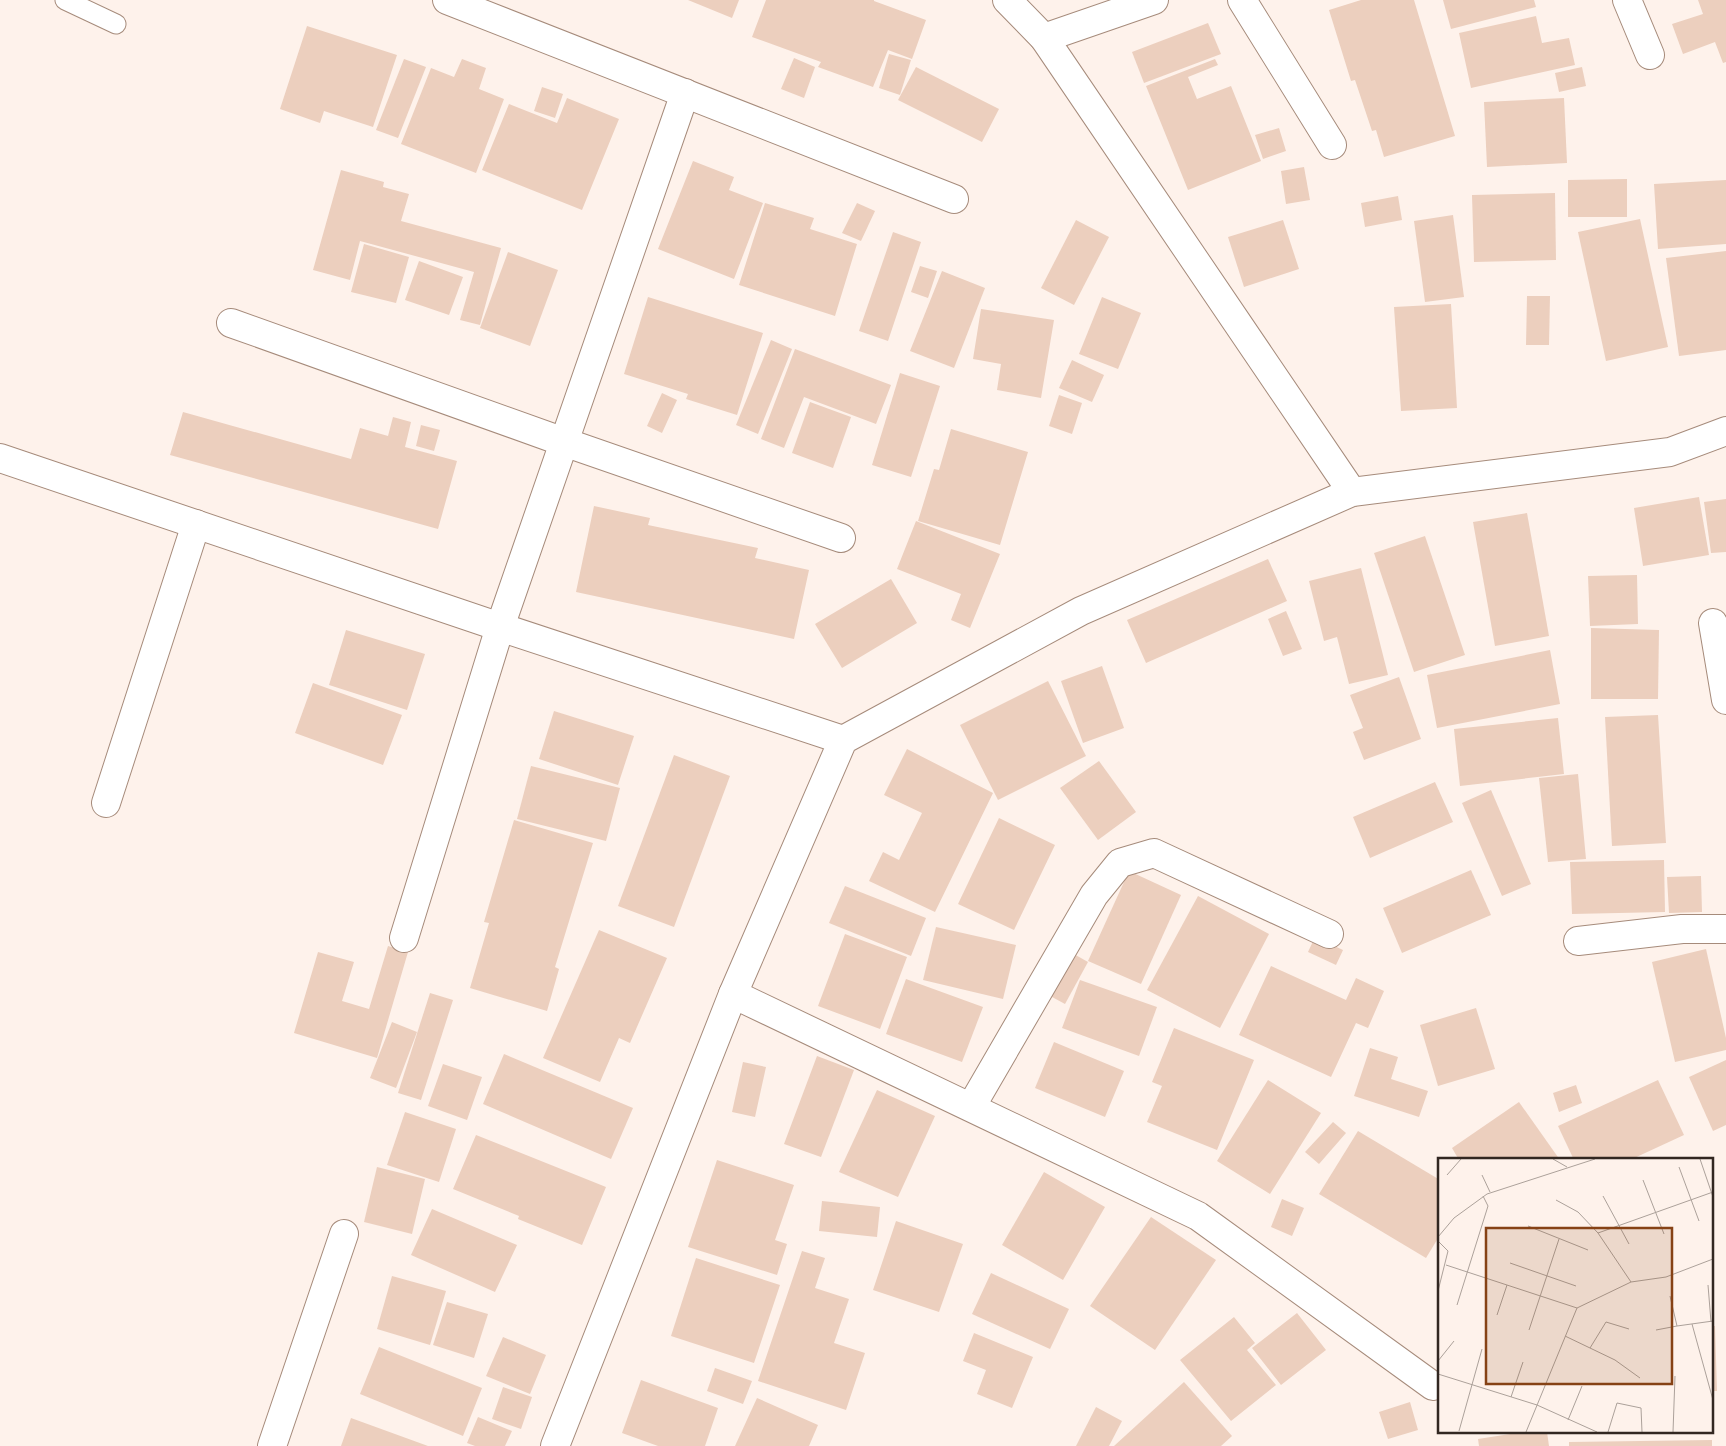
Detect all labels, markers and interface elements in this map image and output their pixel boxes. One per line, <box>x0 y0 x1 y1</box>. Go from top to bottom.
inset map <box>1438 1158 1714 1434</box>

